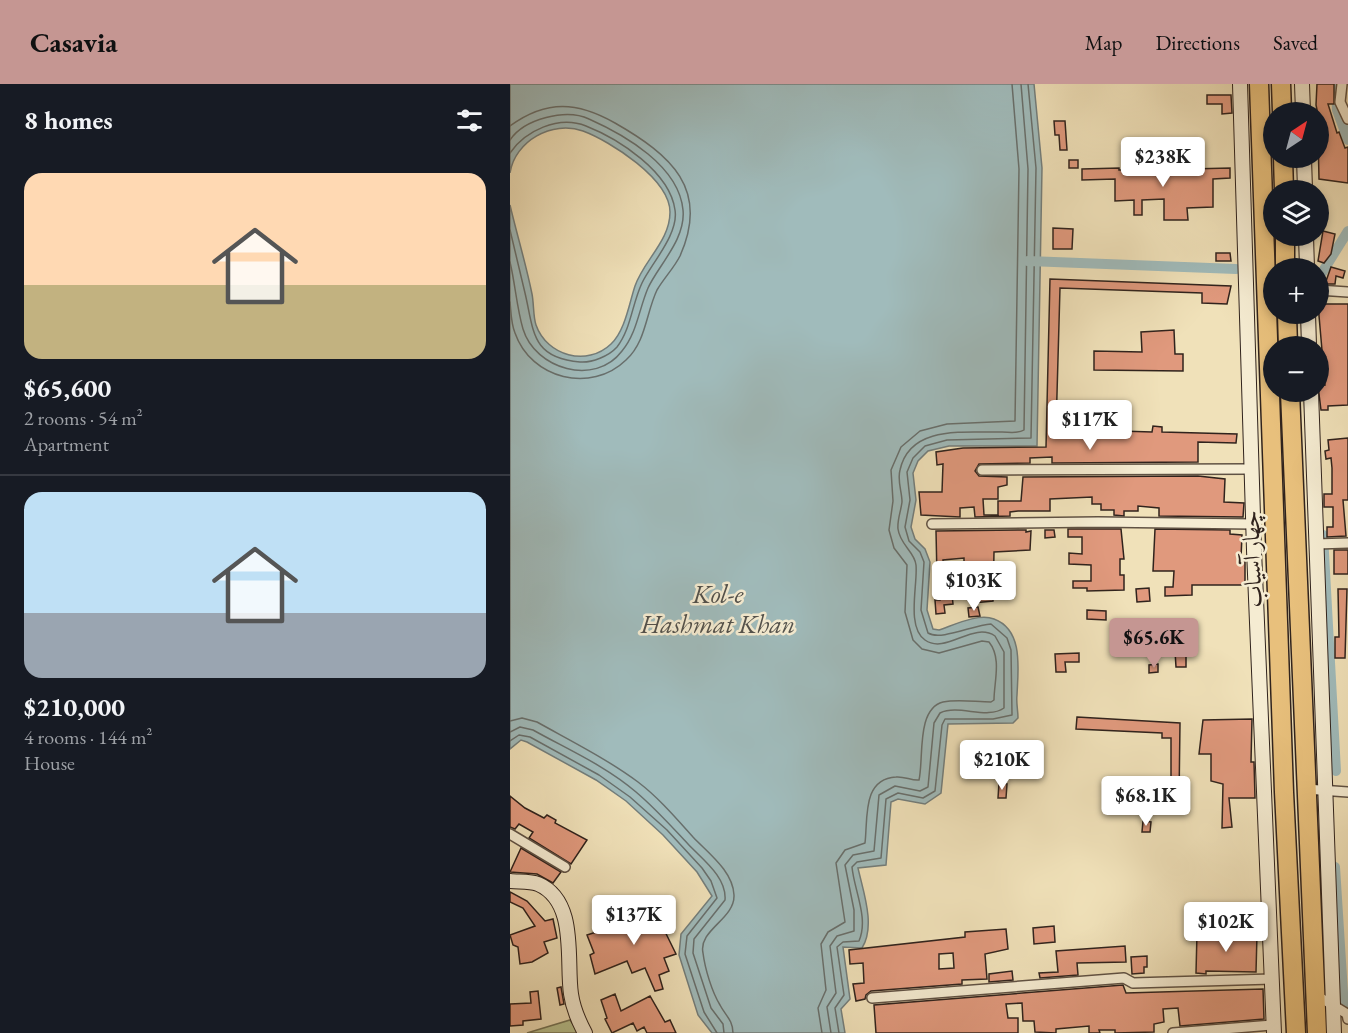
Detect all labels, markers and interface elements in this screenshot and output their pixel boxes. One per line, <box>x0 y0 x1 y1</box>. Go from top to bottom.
text: Casavia <box>30 24 118 60</box>
text: Map <box>1085 29 1122 56</box>
text: Directions <box>1155 29 1240 56</box>
text: Saved <box>1273 29 1318 56</box>
north arrow <box>1263 102 1329 168</box>
map controls <box>1263 102 1329 402</box>
text: 8 homes <box>24 103 113 137</box>
icon: filters <box>453 104 486 137</box>
pin: $238K <box>1121 137 1205 188</box>
text: $238K <box>1135 143 1191 169</box>
button: layers <box>1263 180 1329 246</box>
icon: home <box>201 212 309 320</box>
button: + <box>1263 258 1329 324</box>
button: − <box>1263 336 1329 402</box>
text: $65,600 <box>24 371 111 405</box>
pin: $117K <box>1048 400 1132 451</box>
text: 2 rooms · 54 m² <box>24 405 143 431</box>
text: $117K <box>1062 406 1118 432</box>
text: Apartment <box>24 431 109 457</box>
street label: چهار آسیاب <box>1234 510 1270 608</box>
icon: home <box>201 531 309 639</box>
pin: $103K <box>932 561 1016 612</box>
text: $103K <box>946 567 1002 593</box>
water label: Kol-e Hashmat Khan <box>640 577 795 641</box>
pin: $65.6K <box>1105 618 1203 669</box>
text: $65.6K <box>1123 624 1185 650</box>
text: $210,000 <box>24 690 125 724</box>
text: 4 rooms · 144 m² <box>24 724 152 750</box>
pin: $210K <box>960 740 1044 791</box>
text: $210K <box>974 746 1030 772</box>
text: House <box>24 750 75 776</box>
pin: $68.1K <box>1097 776 1195 827</box>
text: $68.1K <box>1115 782 1177 808</box>
pin: $137K <box>592 895 676 946</box>
text: $137K <box>606 901 662 927</box>
pin: $102K <box>1184 902 1268 953</box>
text: $102K <box>1198 908 1254 934</box>

